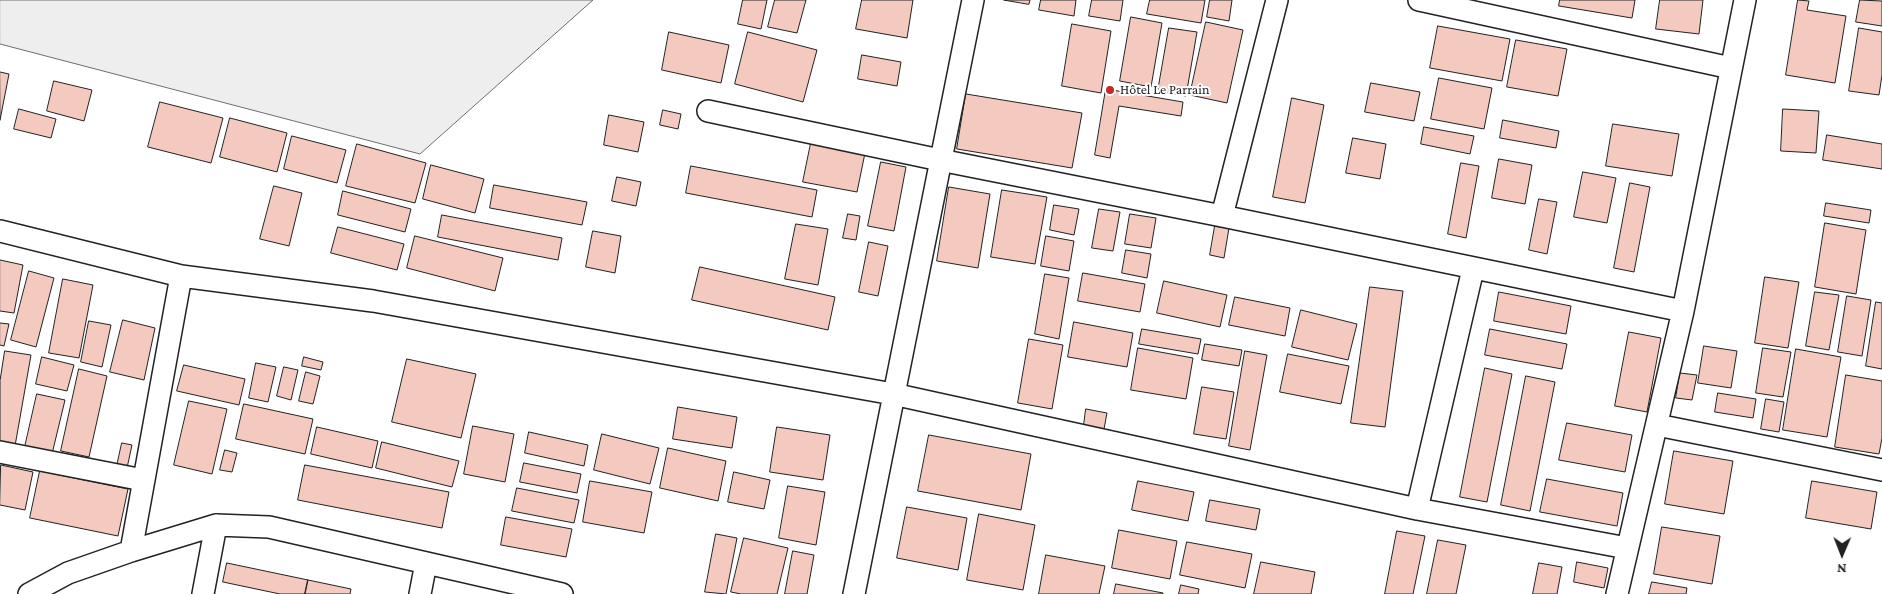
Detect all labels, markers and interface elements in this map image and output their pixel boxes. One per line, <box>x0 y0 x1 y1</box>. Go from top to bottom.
place label: Hôtel Le Parrain <box>1120 82 1210 98</box>
marker: Hôtel Le Parrain <box>1104 84 1116 96</box>
north arrow <box>1817 529 1867 579</box>
text: N <box>1837 561 1847 577</box>

